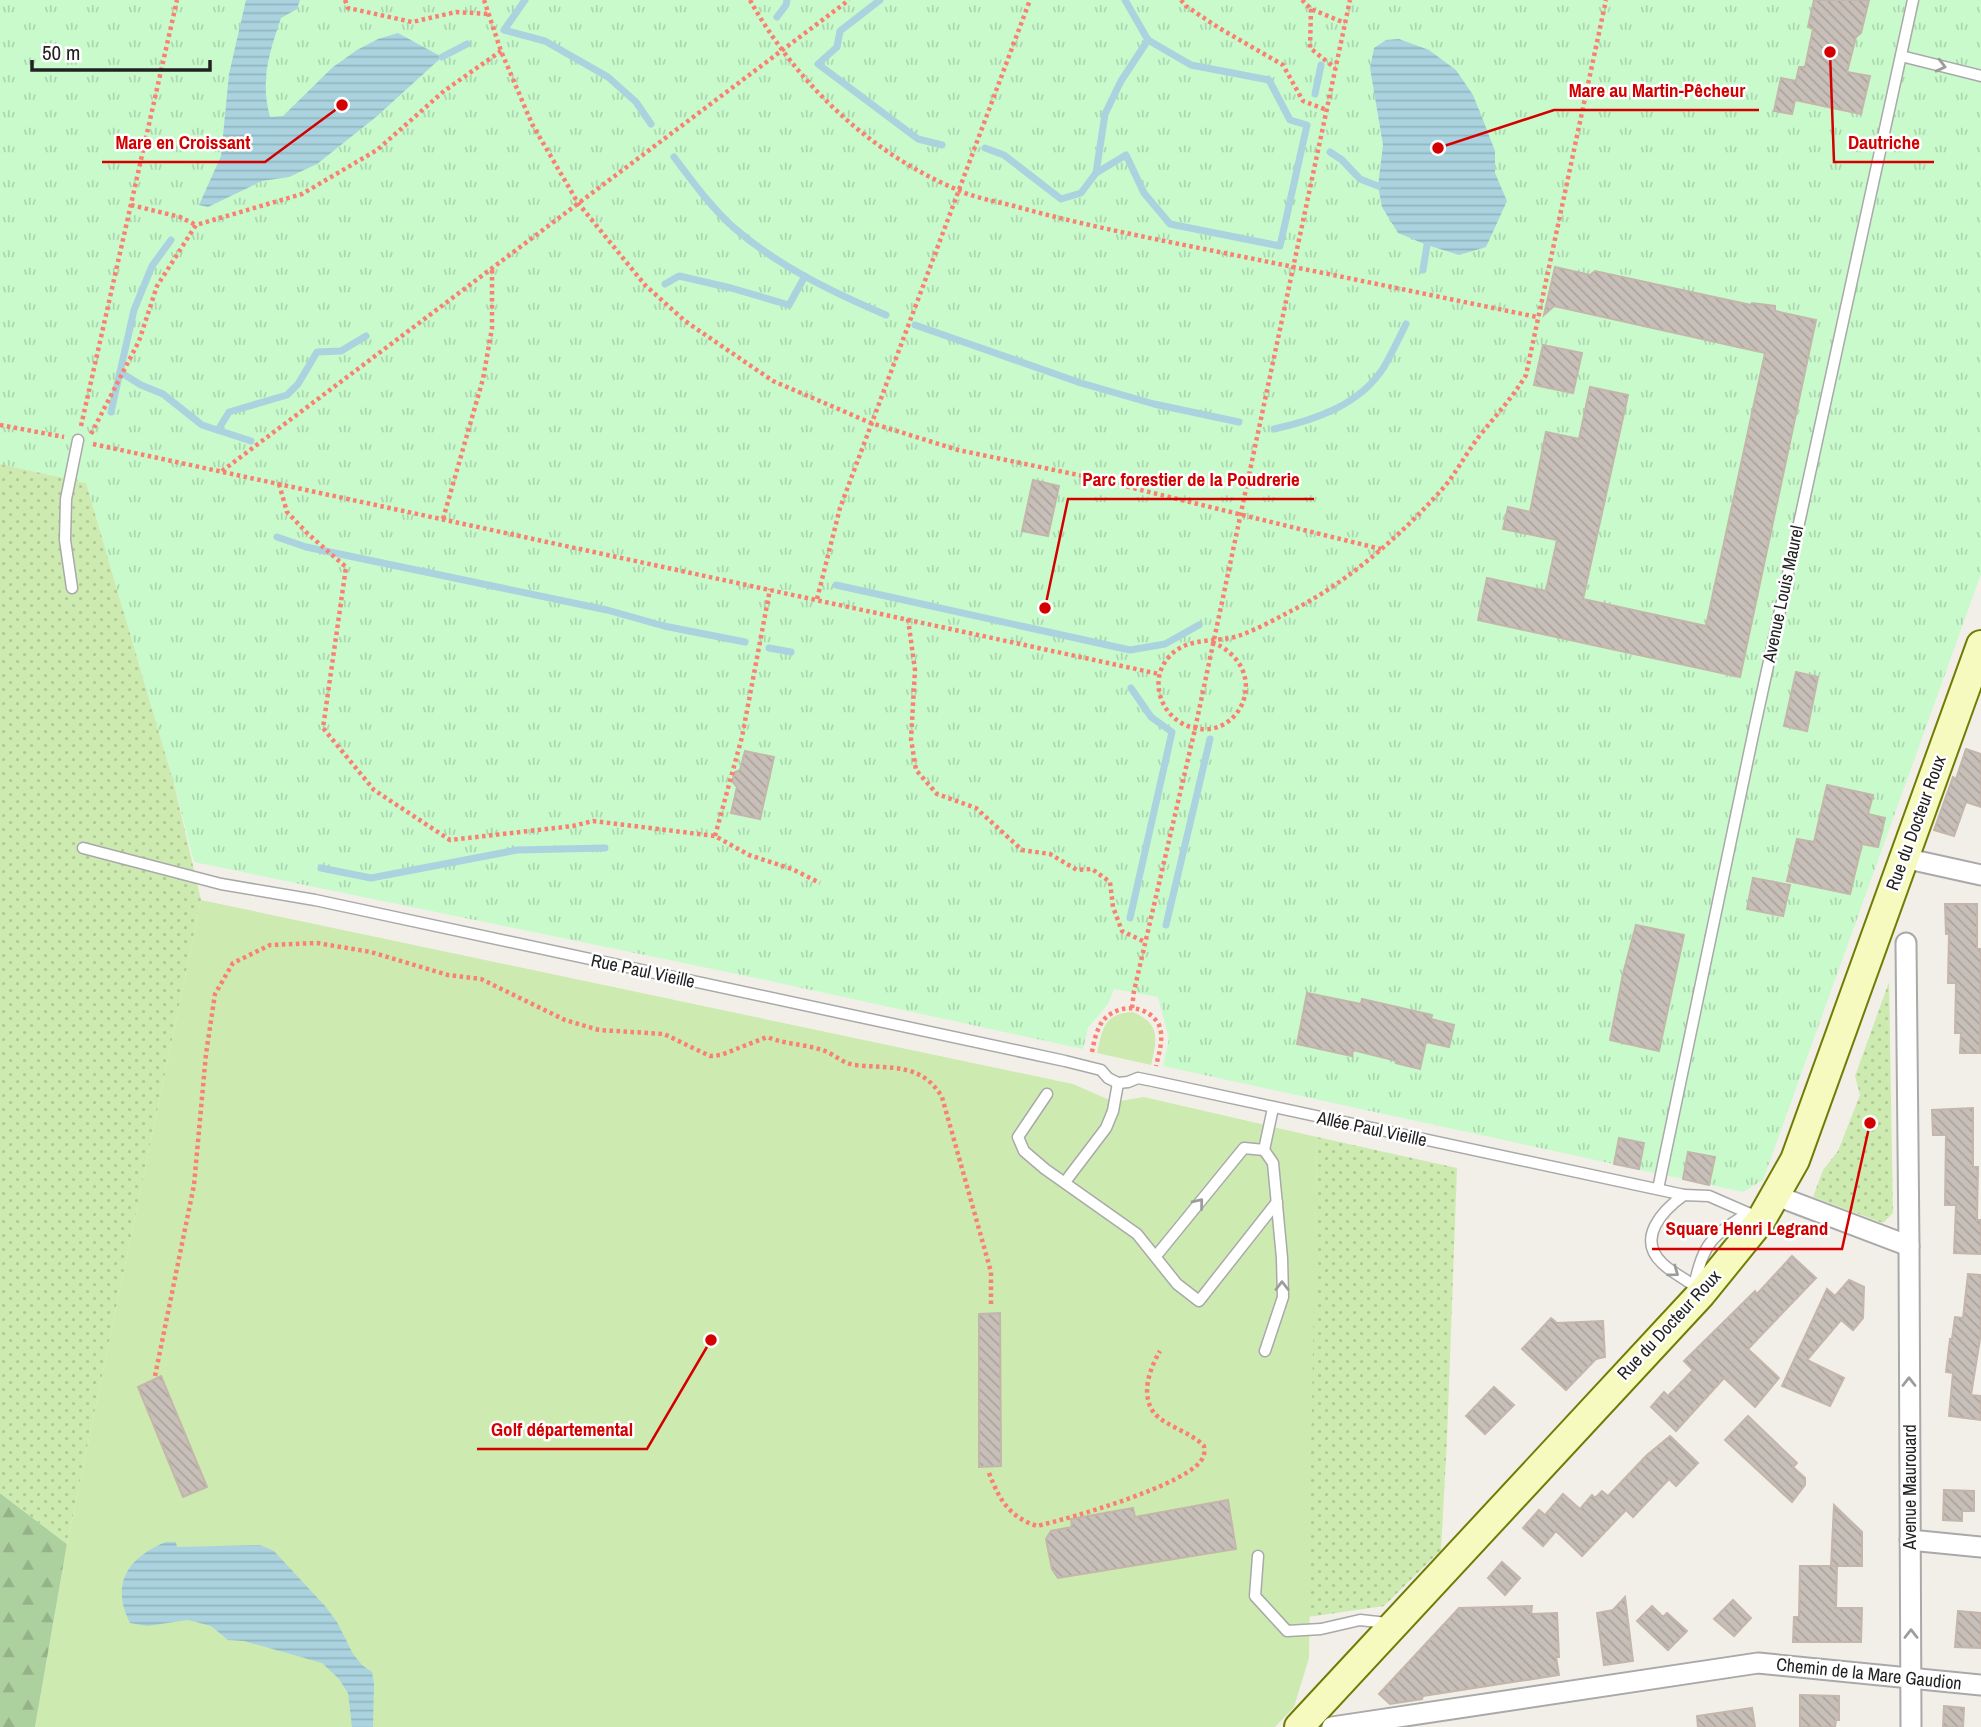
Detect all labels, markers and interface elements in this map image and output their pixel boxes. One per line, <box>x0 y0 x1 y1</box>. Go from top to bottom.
scale bar <box>32 28 210 72</box>
text: 50 m <box>42 38 80 67</box>
one-way arrow <box>1935 58 1947 72</box>
callout: Mare au Martin-Pêcheur <box>1554 70 1759 110</box>
text: Mare au Martin-Pêcheur <box>1569 77 1745 103</box>
callout: Mare en Croissant <box>102 122 265 162</box>
callout: Dautriche <box>1834 122 1934 162</box>
text: Mare en Croissant <box>115 129 251 155</box>
text: Dautriche <box>1848 129 1920 155</box>
callout: Parc forestier de la Poudrerie <box>1068 459 1314 499</box>
text: Parc forestier de la Poudrerie <box>1082 466 1300 492</box>
street label: Avenue Louis Maurel <box>1756 523 1809 666</box>
street label: Rue du Docteur Roux <box>1880 751 1952 894</box>
street label: Rue Paul Vieille <box>589 947 697 994</box>
street label: Allée Paul Vieille <box>1314 1105 1429 1152</box>
one-way arrow <box>1191 1199 1203 1212</box>
callout: Square Henri Legrand <box>1652 1209 1842 1249</box>
text: Square Henri Legrand <box>1666 1215 1828 1241</box>
one-way arrow <box>1666 1263 1679 1276</box>
street label: Rue du Docteur Roux <box>1611 1264 1727 1385</box>
one-way arrow <box>1274 1280 1290 1291</box>
one-way arrow <box>1902 1377 1917 1388</box>
callout: Golf départemental <box>477 1409 647 1449</box>
text: Golf départemental <box>491 1416 633 1442</box>
street label: Avenue Maurouard <box>1897 1424 1922 1551</box>
one-way arrow <box>1903 1629 1919 1639</box>
street label: Chemin de la Mare Gaudion <box>1775 1651 1963 1696</box>

